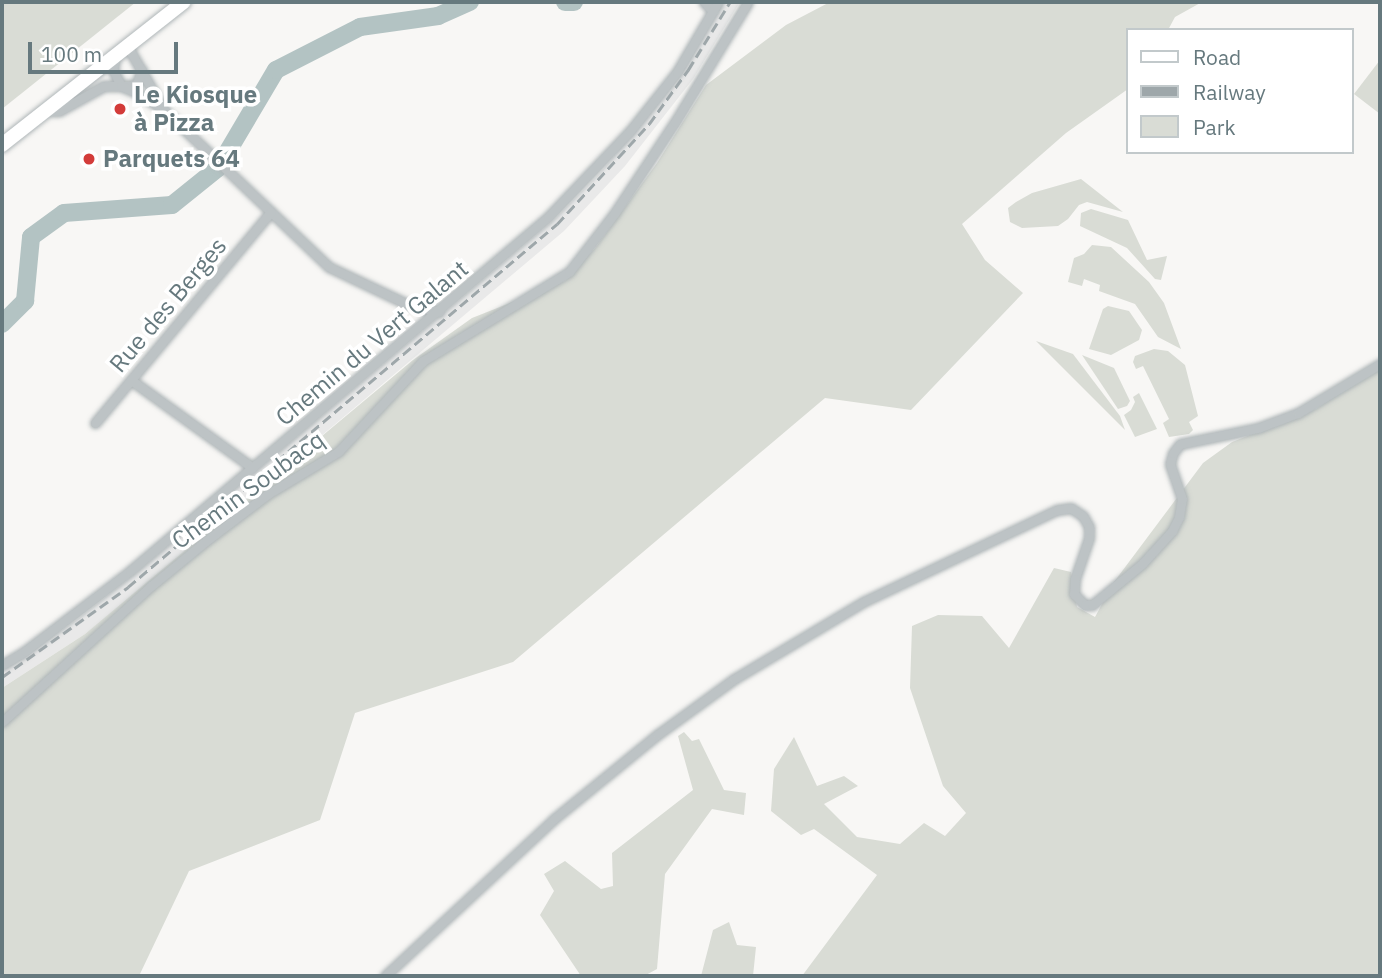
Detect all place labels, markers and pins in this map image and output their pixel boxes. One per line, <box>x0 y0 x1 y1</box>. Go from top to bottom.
place label: Le Kiosque à Pizza <box>134 81 257 137</box>
marker: Le Kiosque à Pizza <box>112 101 128 117</box>
place label: Parquets 64 <box>103 145 240 173</box>
marker: Parquets 64 <box>81 151 97 167</box>

